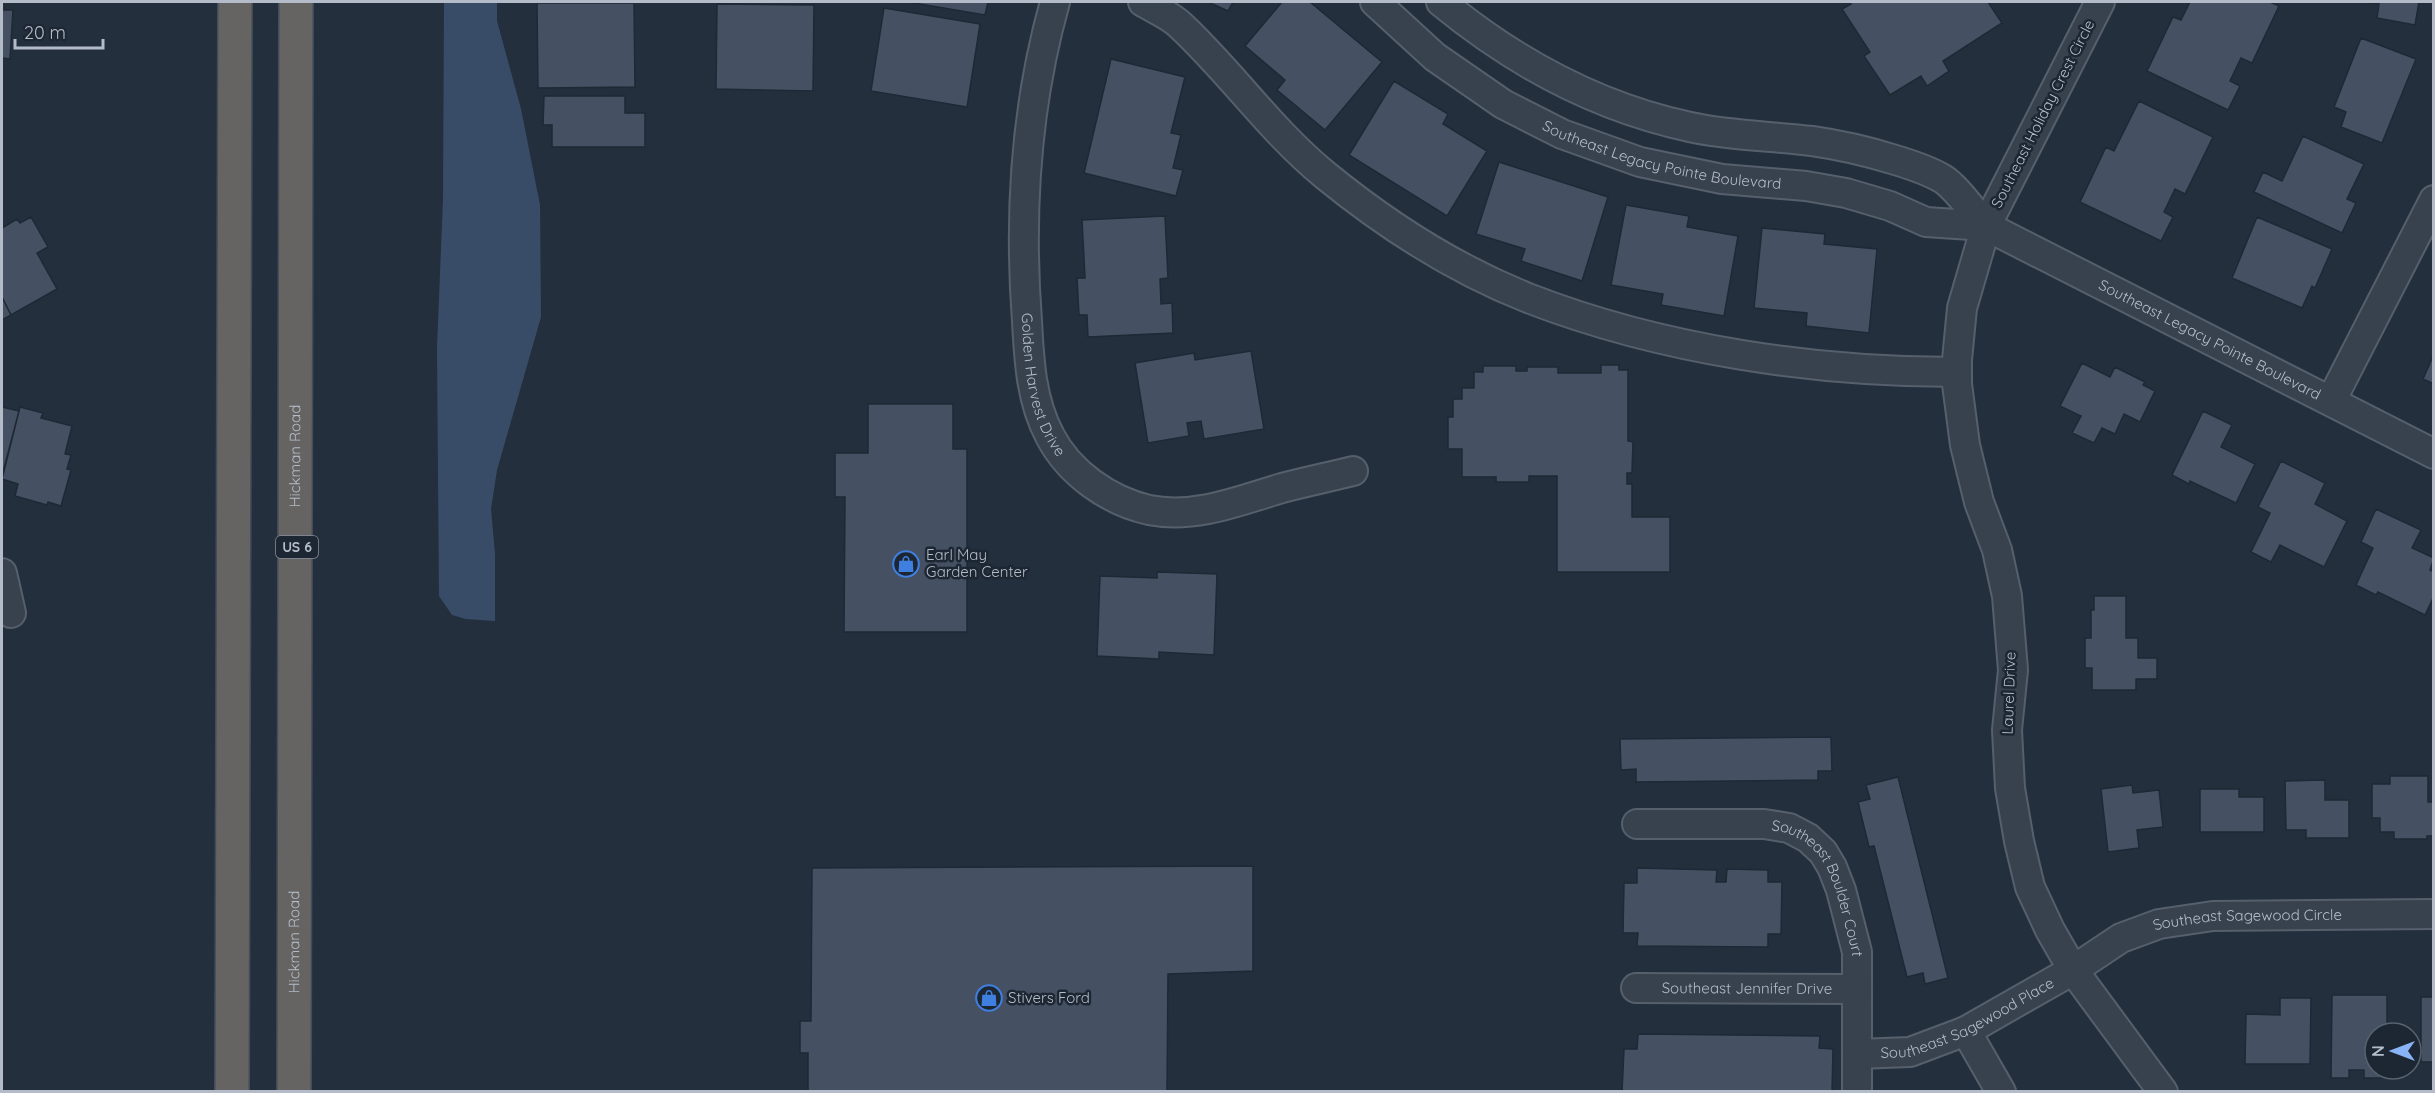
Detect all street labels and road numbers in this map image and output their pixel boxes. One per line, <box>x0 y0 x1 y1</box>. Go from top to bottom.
street label: Southeast Holiday Crest Circle <box>1987 16 2098 211</box>
street label: Southeast Legacy Pointe Boulevard <box>1540 116 1782 193</box>
street label: Southeast Legacy Pointe Boulevard <box>2096 275 2324 404</box>
street label: Golden Harvest Drive <box>1017 312 1070 460</box>
street label: Hickman Road <box>285 405 304 507</box>
road number: US 6 <box>276 536 318 558</box>
street label: Laurel Drive <box>1998 651 2019 735</box>
street label: Southeast Boulder Court <box>1770 815 1867 956</box>
street label: Hickman Road <box>284 891 303 993</box>
street label: Southeast Sagewood Circle <box>2150 905 2342 934</box>
street label: Southeast Sagewood Place <box>1880 973 2057 1062</box>
street label: Southeast Jennifer Drive <box>1662 978 1832 998</box>

